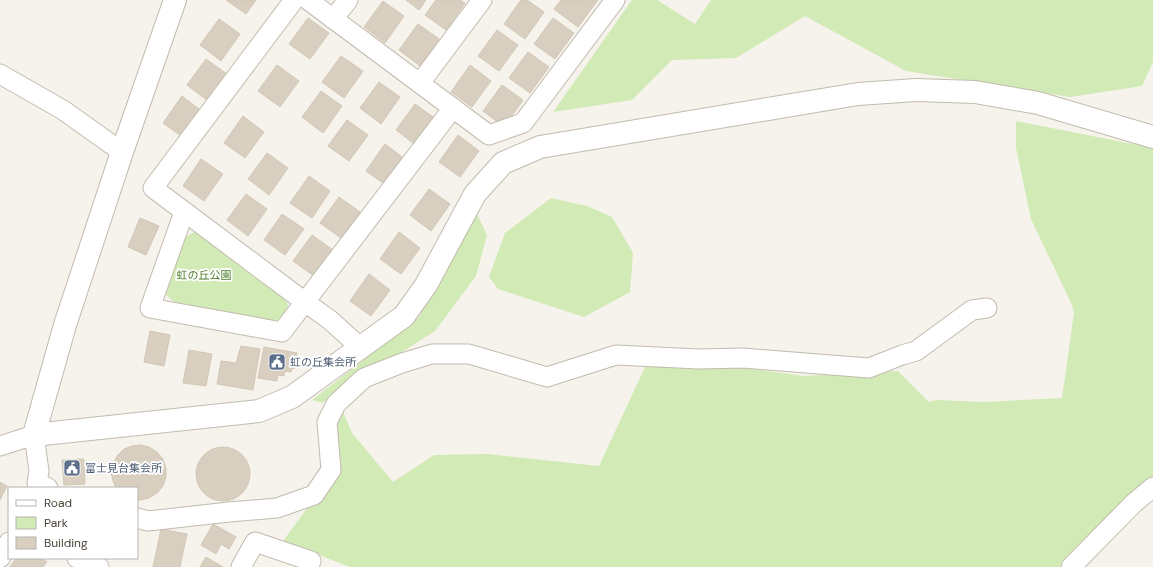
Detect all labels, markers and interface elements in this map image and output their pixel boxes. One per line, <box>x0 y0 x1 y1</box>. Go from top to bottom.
park label: 虹の丘公園 <box>177 268 232 282</box>
public building icon: 虹の丘集会所 <box>267 352 287 372</box>
place label: 虹の丘集会所 <box>290 355 357 369</box>
public building icon: 富士見台集会所 <box>62 458 82 478</box>
place label: 富士見台集会所 <box>85 461 163 475</box>
legend <box>8 487 138 559</box>
text: Road <box>44 495 72 511</box>
text: Park <box>44 515 68 531</box>
text: Building <box>44 535 88 551</box>

